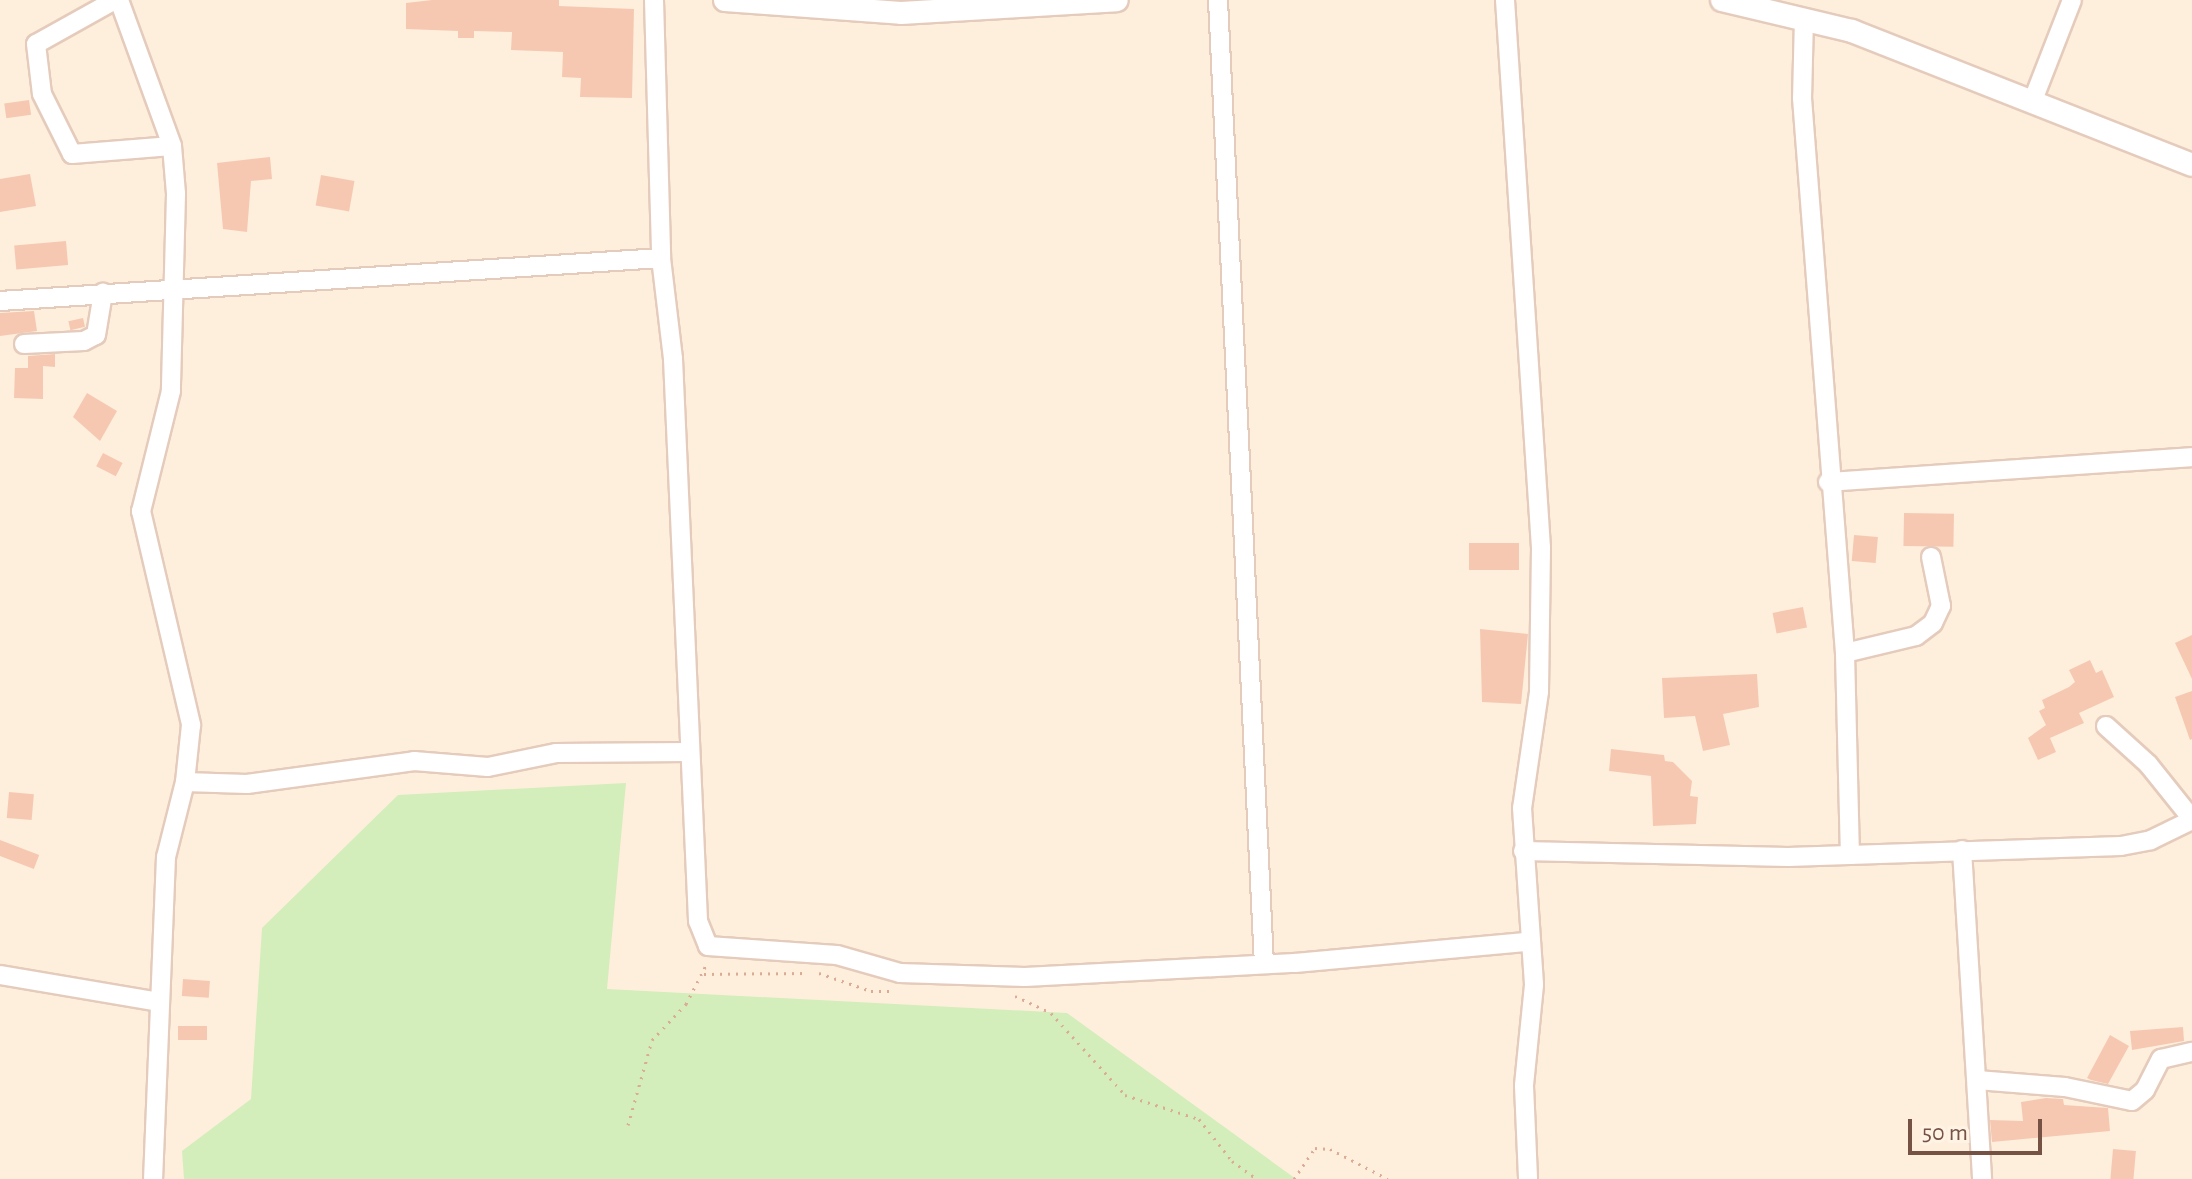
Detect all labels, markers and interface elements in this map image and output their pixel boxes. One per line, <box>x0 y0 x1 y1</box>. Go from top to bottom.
scale bar <box>1912 1103 2046 1153</box>
text: 50 m <box>1922 1121 1968 1145</box>

